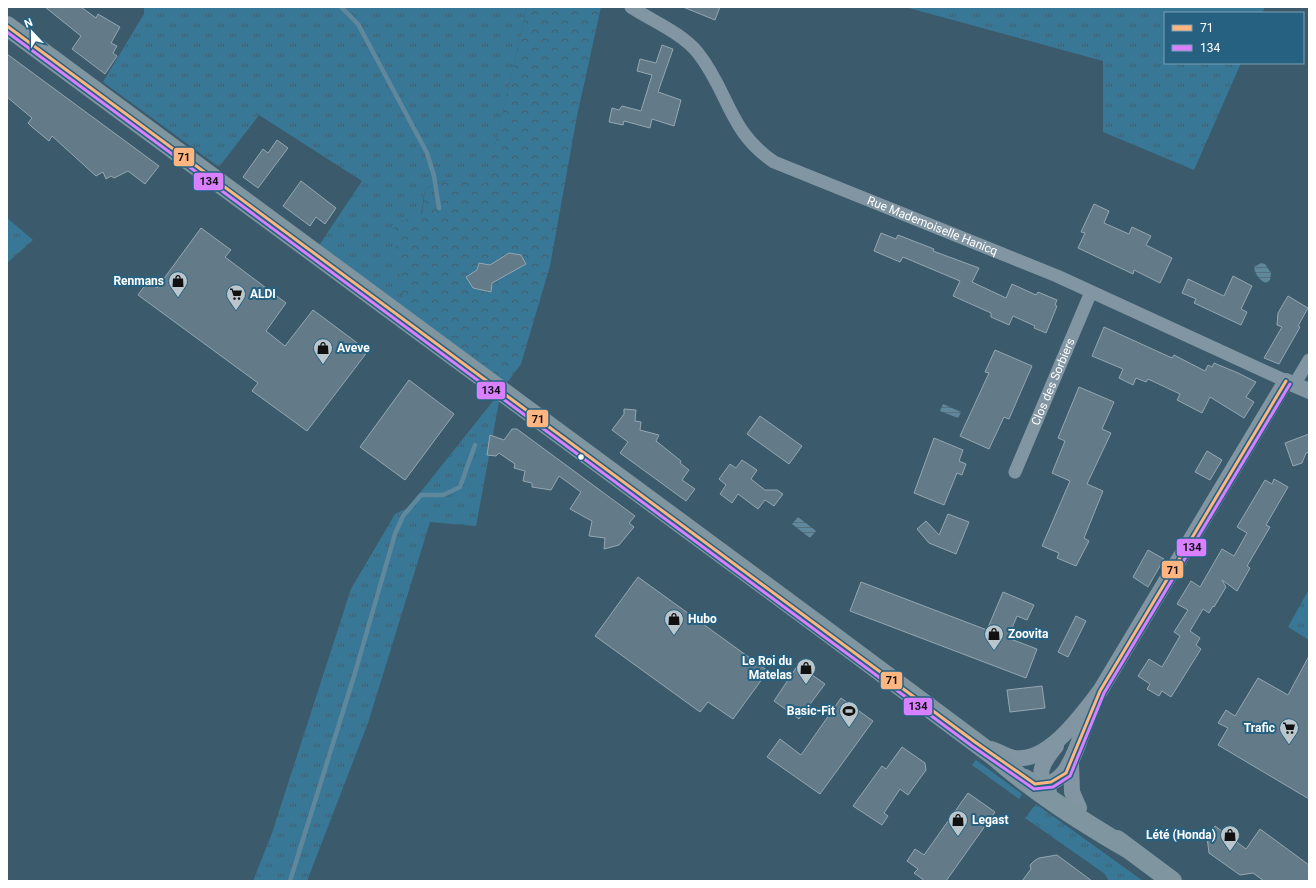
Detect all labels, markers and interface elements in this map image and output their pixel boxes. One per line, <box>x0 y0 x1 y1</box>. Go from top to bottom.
north arrow <box>12 12 52 52</box>
legend <box>1164 12 1304 64</box>
text: N <box>22 16 35 31</box>
text: 71 <box>1200 21 1214 35</box>
text: 134 <box>1200 41 1220 55</box>
line badge: 71 <box>173 147 195 167</box>
text: 71 <box>178 151 190 164</box>
line badge: 134 <box>193 172 224 191</box>
text: 134 <box>200 175 219 188</box>
street label: Rue Mademoiselle Hanicq <box>865 193 1000 258</box>
shop icon: Renmans <box>167 270 189 298</box>
place label: Renmans <box>113 274 164 288</box>
supermarket icon: ALDI <box>225 283 247 311</box>
place label: ALDI <box>250 287 276 301</box>
street label: Clos des Sorbiers <box>1028 336 1078 428</box>
shop icon: Aveve <box>312 337 334 365</box>
place label: Aveve <box>337 341 370 355</box>
line badge: 134 <box>476 381 506 400</box>
text: 134 <box>482 384 501 397</box>
line badge: 71 <box>526 409 549 428</box>
text: 71 <box>532 413 544 426</box>
unlabelled marker <box>576 452 586 462</box>
line badge: 134 <box>1176 538 1207 557</box>
text: 134 <box>1183 541 1202 554</box>
line badge: 71 <box>1161 560 1184 579</box>
text: 71 <box>1167 564 1179 577</box>
shop icon: Hubo <box>663 608 685 636</box>
place label: Hubo <box>688 612 717 626</box>
shop icon: Zoovita <box>983 623 1005 651</box>
place label: Zoovita <box>1008 627 1049 641</box>
place label: Le Roi du Matelas <box>742 654 792 682</box>
shop icon: Le Roi du Matelas <box>795 657 817 685</box>
line badge: 71 <box>880 671 903 690</box>
text: 71 <box>886 674 898 687</box>
line badge: 134 <box>903 697 933 716</box>
sports icon: Basic-Fit <box>838 700 860 728</box>
text: 134 <box>909 700 928 713</box>
place label: Basic-Fit <box>787 704 835 718</box>
supermarket icon: Trafic <box>1278 717 1300 745</box>
place label: Trafic <box>1244 721 1275 735</box>
shop icon: Legast <box>947 809 969 837</box>
place label: Legast <box>972 813 1008 827</box>
shop icon: Lété (Honda) <box>1219 824 1241 852</box>
place label: Lété (Honda) <box>1146 828 1216 842</box>

